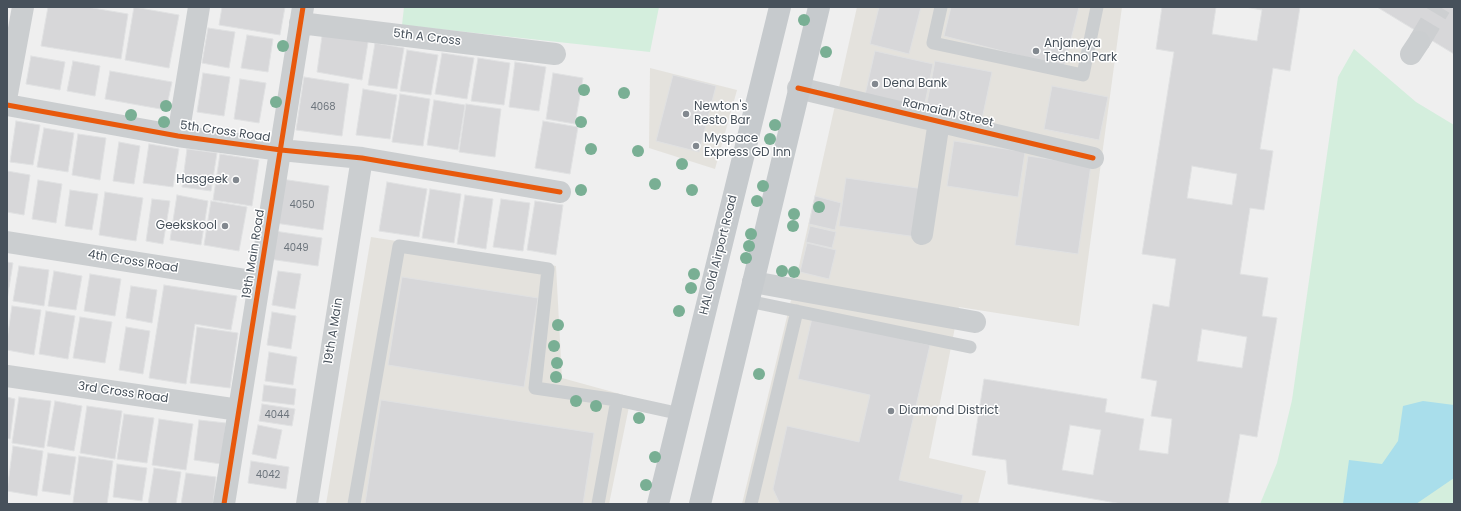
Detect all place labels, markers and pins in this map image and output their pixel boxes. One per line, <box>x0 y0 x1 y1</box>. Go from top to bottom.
place label: Anjaneya Techno Park <box>1044 37 1117 65</box>
marker: Anjaneya Techno Park <box>1031 46 1041 56</box>
place label: Dena Bank <box>883 77 947 91</box>
marker: Dena Bank <box>870 79 880 89</box>
place label: Newton's Resto Bar <box>694 100 750 128</box>
marker: Newton's Resto Bar <box>681 109 691 119</box>
place label: Myspace Express GD Inn <box>704 132 791 160</box>
marker: Myspace Express GD Inn <box>691 141 701 151</box>
place label: Hasgeek <box>176 173 228 187</box>
marker: Hasgeek <box>231 175 241 185</box>
place label: Geekskool <box>156 219 217 233</box>
marker: Geekskool <box>220 221 230 231</box>
place label: Diamond District <box>899 404 999 418</box>
marker: Diamond District <box>886 406 896 416</box>

